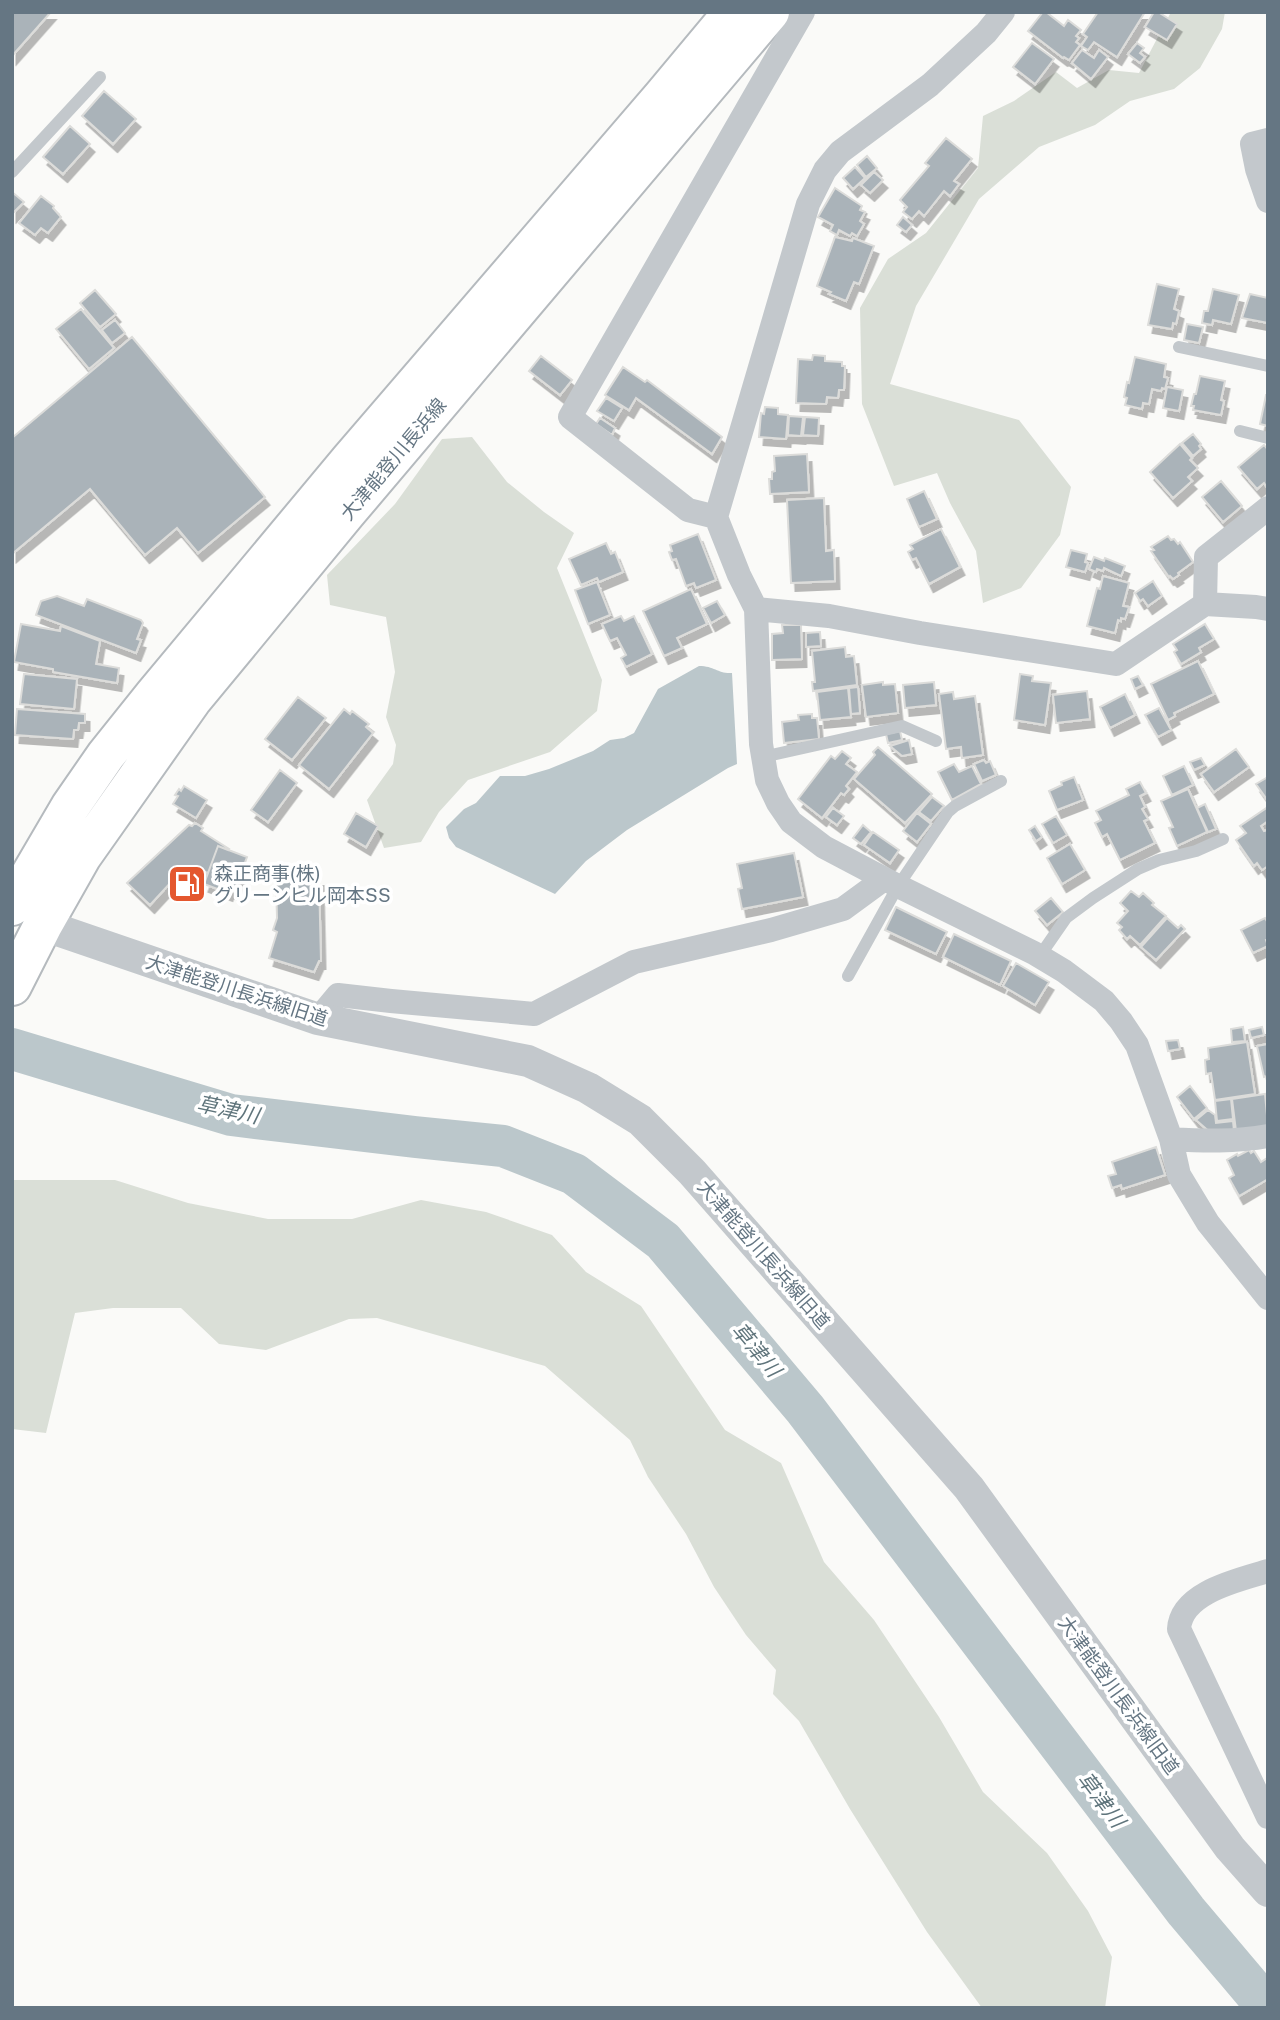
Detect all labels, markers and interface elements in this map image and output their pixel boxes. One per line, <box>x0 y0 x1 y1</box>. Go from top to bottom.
street label: 大津能登川長浜線 <box>336 394 450 524</box>
place label: 森正商事(株) グリーンヒル岡本SS <box>214 862 391 906</box>
fuel station icon: 森正商事(株) グリーンヒル岡本SS <box>166 863 208 905</box>
street label: 大津能登川長浜線旧道 <box>143 950 331 1030</box>
water label: 草津川 <box>195 1091 263 1129</box>
street label: 大津能登川長浜線旧道 <box>693 1175 835 1333</box>
water label: 草津川 <box>727 1318 787 1383</box>
street label: 大津能登川長浜線旧道 <box>1054 1612 1184 1778</box>
water label: 草津川 <box>1072 1767 1132 1834</box>

